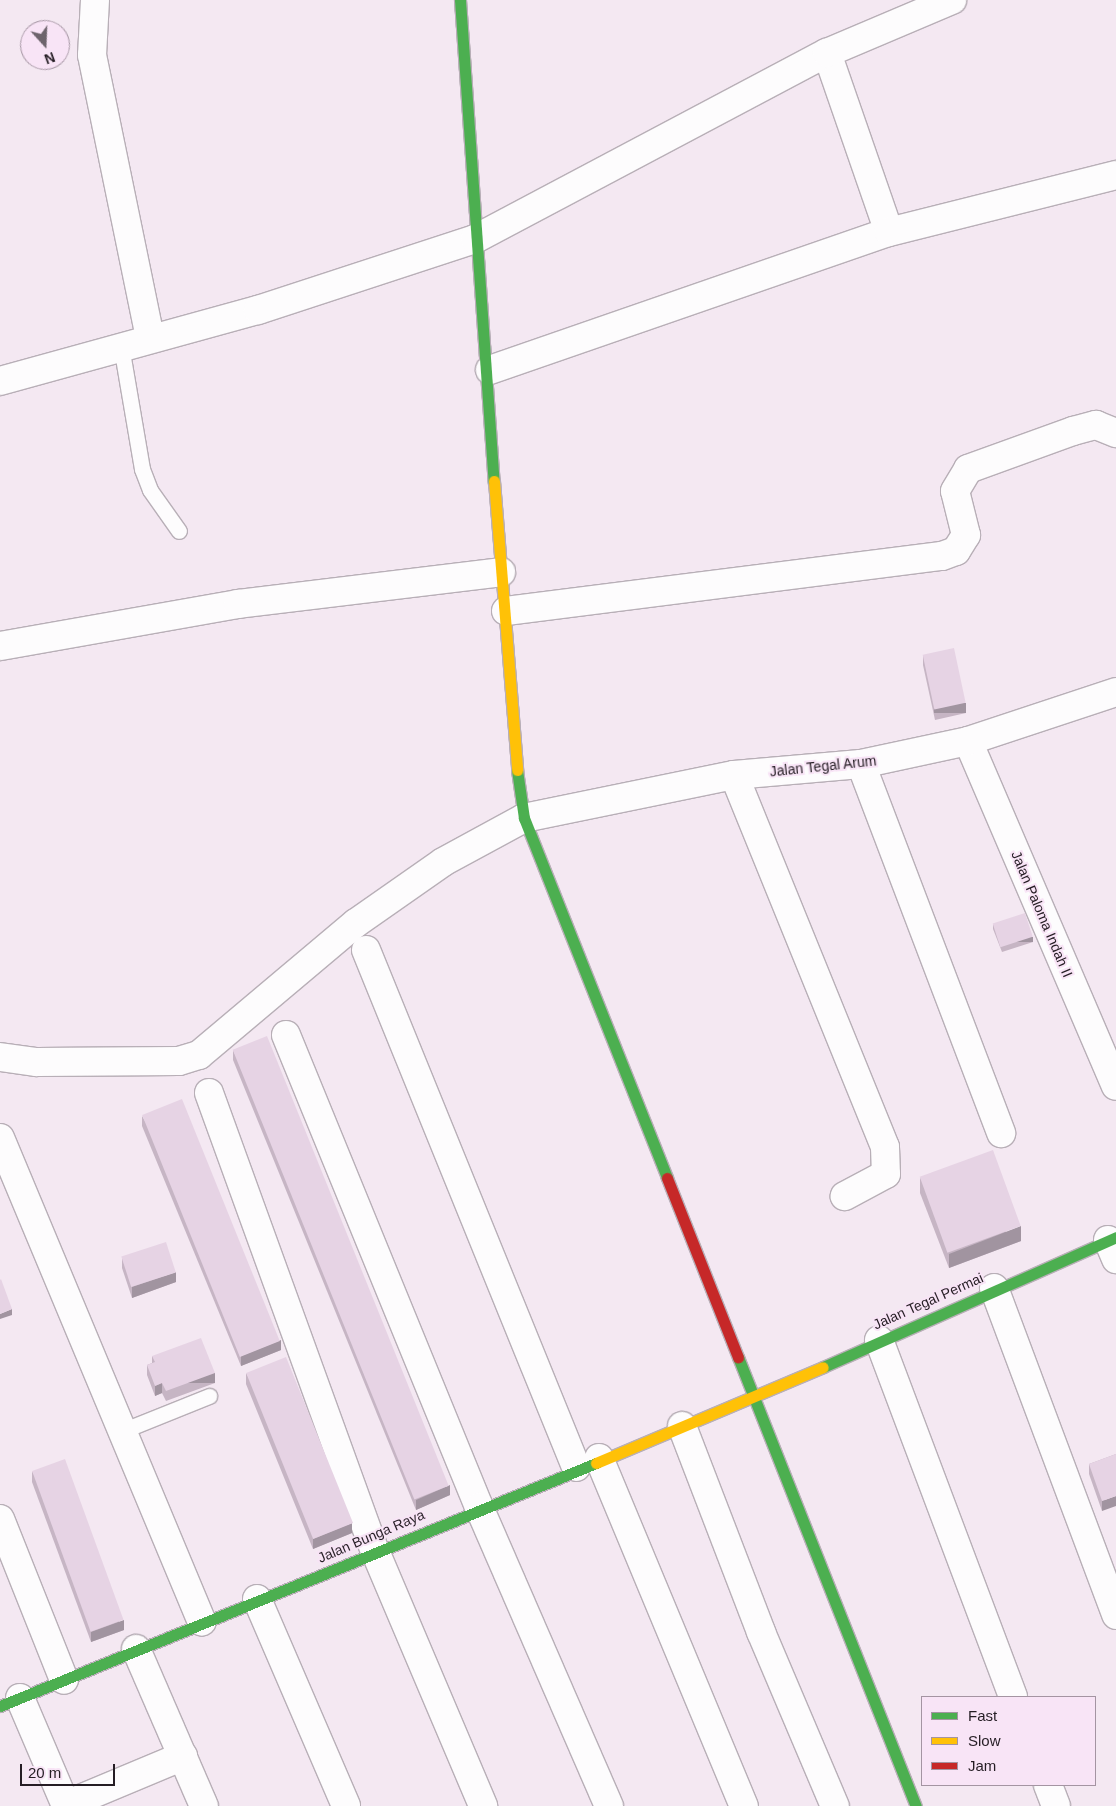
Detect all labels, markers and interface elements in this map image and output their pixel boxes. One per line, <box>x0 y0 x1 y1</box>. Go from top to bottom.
north arrow <box>20 20 70 70</box>
text: N <box>42 49 57 67</box>
street label: Jalan Tegal Arum <box>768 752 878 780</box>
street label: Jalan Paloma Indah II <box>1008 848 1076 980</box>
street label: Jalan Tegal Permai <box>870 1269 986 1333</box>
street label: Jalan Bunga Raya <box>315 1506 427 1566</box>
legend <box>921 1696 1096 1786</box>
text: Fast <box>968 1707 997 1724</box>
text: Slow <box>968 1732 1001 1749</box>
scale bar <box>22 1754 118 1786</box>
text: Jam <box>968 1757 996 1774</box>
text: 20 m <box>28 1764 61 1781</box>

